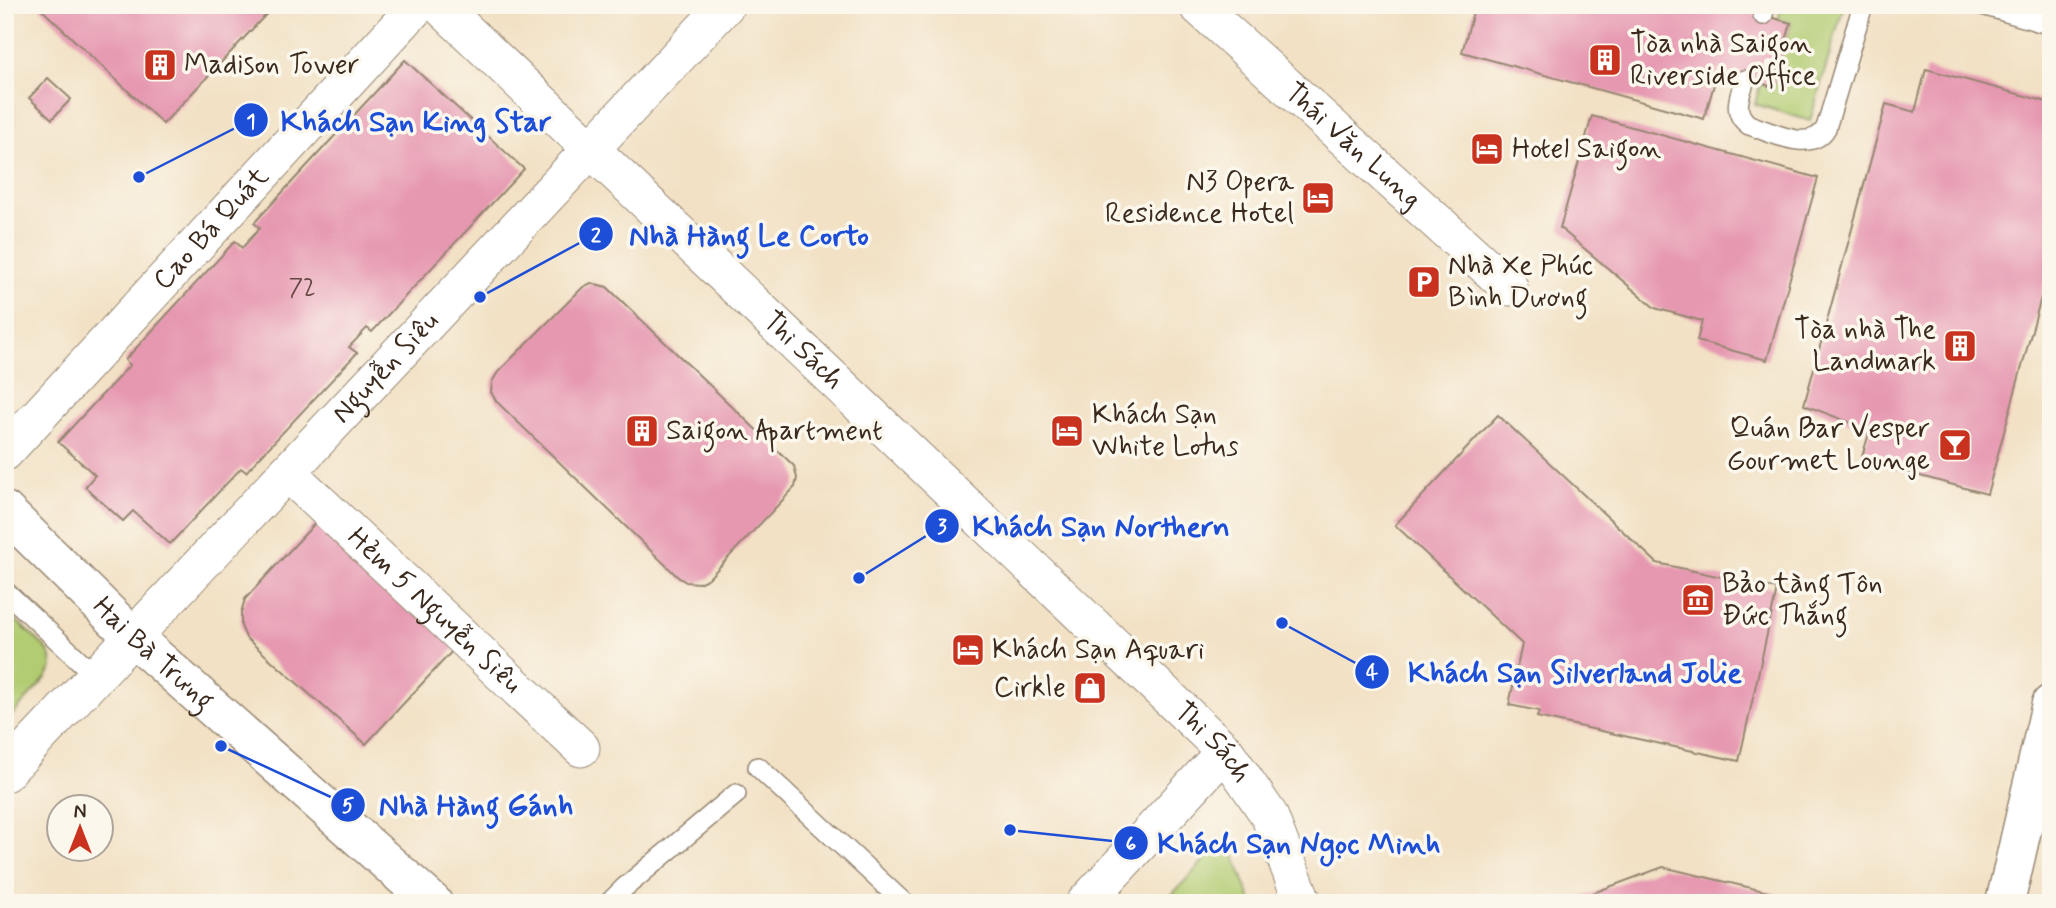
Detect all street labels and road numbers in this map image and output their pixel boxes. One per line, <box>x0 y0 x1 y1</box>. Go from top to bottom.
street label: Thái Văn Lung <box>1276 74 1429 217</box>
street label: Cao Bá Quát <box>145 159 278 298</box>
street label: Thi Sách <box>754 303 852 398</box>
street label: Nguyễn Siêu <box>324 304 447 432</box>
street label: Hẻm 5 Nguyễn Siêu <box>339 519 530 702</box>
street label: Hai Bà Trưng <box>84 589 222 721</box>
street label: Thi Sách <box>1166 693 1260 790</box>

